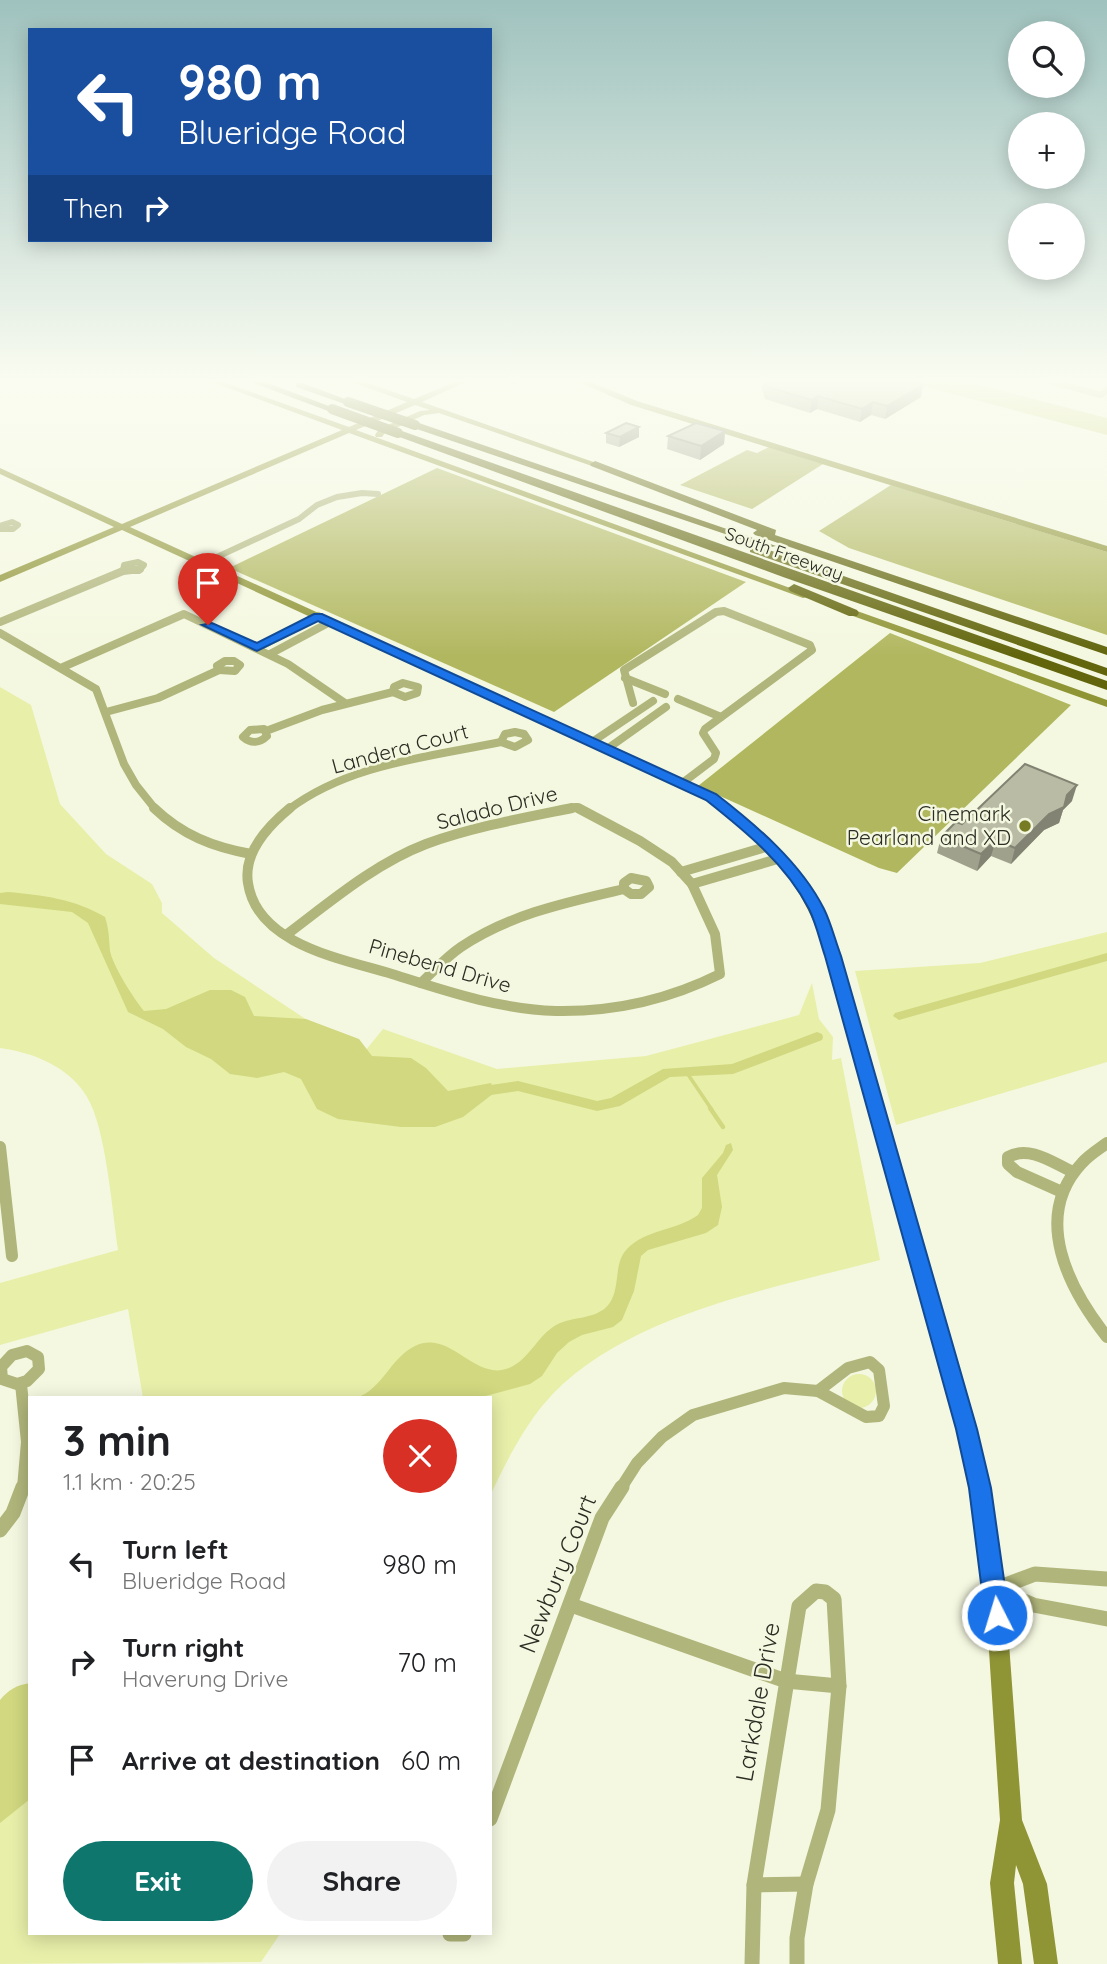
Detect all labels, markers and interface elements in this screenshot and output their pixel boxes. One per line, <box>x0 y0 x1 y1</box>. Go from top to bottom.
map controls <box>1008 21 1085 280</box>
button: search <box>1008 21 1085 98</box>
text: 980 m <box>178 51 322 112</box>
icon: left <box>63 56 154 147</box>
text: Blueridge Road <box>178 112 406 152</box>
button: + <box>1008 112 1085 189</box>
icon: right <box>137 189 175 227</box>
text: Then <box>63 192 123 225</box>
button: − <box>1008 203 1085 280</box>
street label: South Freeway <box>722 521 846 586</box>
pin <box>178 553 238 625</box>
icon: arrive <box>189 564 227 602</box>
street label: Landera Court <box>329 717 471 779</box>
street label: Salado Drive <box>434 779 560 835</box>
place label: Cinemark Pearland and XD <box>847 800 1011 850</box>
marker: Cinemark Pearland and XD <box>1017 818 1033 834</box>
street label: Pinebend Drive <box>366 932 514 998</box>
text: 3 min <box>63 1414 171 1467</box>
button: close <box>383 1419 457 1493</box>
text: 1.1 km · 20:25 <box>63 1467 196 1496</box>
street label: Newbury Court <box>512 1490 602 1657</box>
text: Turn left <box>122 1533 229 1566</box>
icon: left <box>63 1545 101 1583</box>
text: 980 m <box>382 1548 457 1581</box>
text: Blueridge Road <box>122 1566 286 1595</box>
position arrow <box>960 1578 1034 1652</box>
street label: Larkdale Drive <box>728 1620 786 1784</box>
text: Turn right <box>122 1631 244 1664</box>
icon: right <box>63 1643 101 1681</box>
text: 70 m <box>397 1646 457 1679</box>
text: Haverung Drive <box>122 1664 289 1693</box>
icon: arrive <box>63 1741 101 1779</box>
text: Arrive at destination <box>122 1744 380 1777</box>
text: 60 m <box>401 1744 461 1777</box>
button: Exit <box>63 1841 253 1921</box>
button: Share <box>267 1841 457 1921</box>

